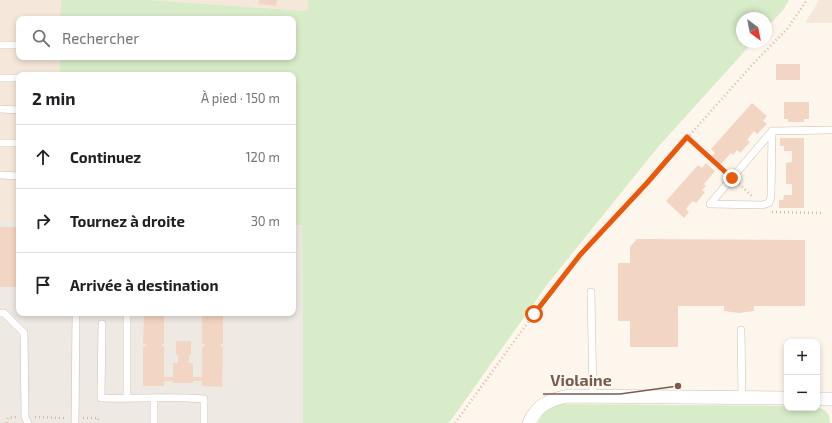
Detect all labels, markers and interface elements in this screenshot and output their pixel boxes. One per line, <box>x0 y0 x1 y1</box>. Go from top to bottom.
north arrow <box>736 12 772 48</box>
search box <box>16 16 296 60</box>
icon: search <box>30 27 52 49</box>
text: Rechercher <box>62 29 139 47</box>
text: 2 min <box>32 88 75 108</box>
text: À pied · 150 m <box>201 90 280 106</box>
icon: ahead <box>32 146 54 168</box>
text: Continuez <box>70 148 141 166</box>
text: 120 m <box>245 149 280 165</box>
route end <box>723 169 741 187</box>
icon: right <box>32 210 54 232</box>
text: Tournez à droite <box>70 212 185 230</box>
text: 30 m <box>251 213 280 229</box>
icon: arrive <box>32 274 54 296</box>
text: Arrivée à destination <box>70 276 218 294</box>
route start <box>525 305 543 323</box>
map controls <box>784 339 820 411</box>
button: + <box>784 339 820 375</box>
callout: Violaine <box>543 366 620 394</box>
text: Violaine <box>550 370 612 389</box>
button: − <box>784 375 820 411</box>

